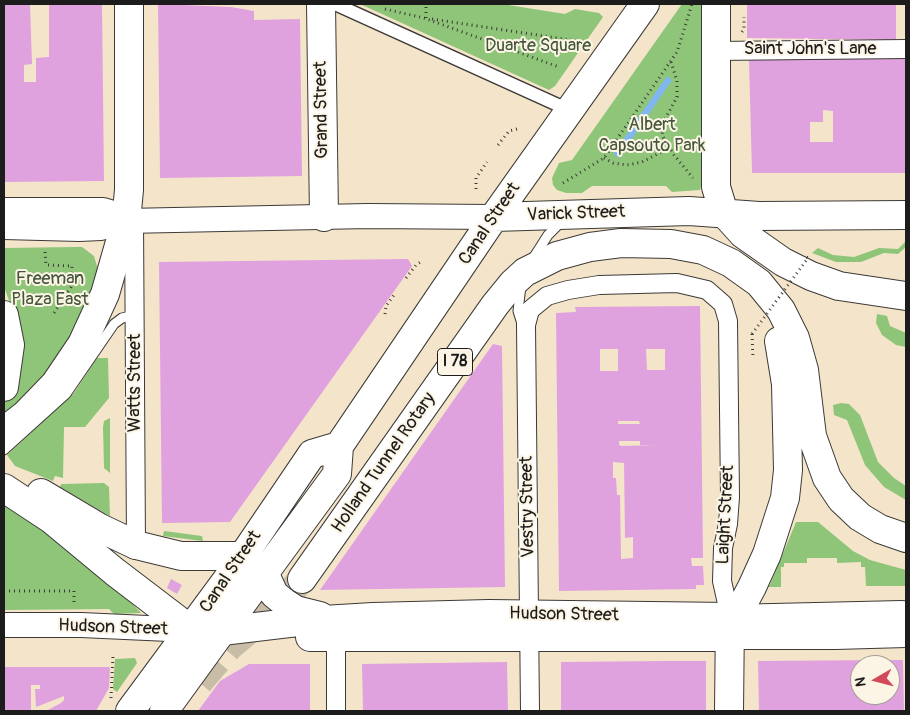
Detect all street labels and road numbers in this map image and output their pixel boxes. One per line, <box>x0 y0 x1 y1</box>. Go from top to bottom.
street label: Saint John's Lane <box>744 38 876 60</box>
street label: Grand Street <box>310 61 334 159</box>
street label: Canal Street <box>455 179 525 269</box>
street label: Varick Street <box>527 201 625 227</box>
street label: Watts Street <box>124 334 146 432</box>
road number: I 78 <box>438 348 472 376</box>
street label: Holland Tunnel Rotary <box>328 389 440 537</box>
street label: Vestry Street <box>516 456 540 558</box>
street label: Laight Street <box>713 465 739 565</box>
street label: Canal Street <box>196 527 266 617</box>
street label: Hudson Street <box>509 603 619 627</box>
street label: Hudson Street <box>58 615 168 641</box>

